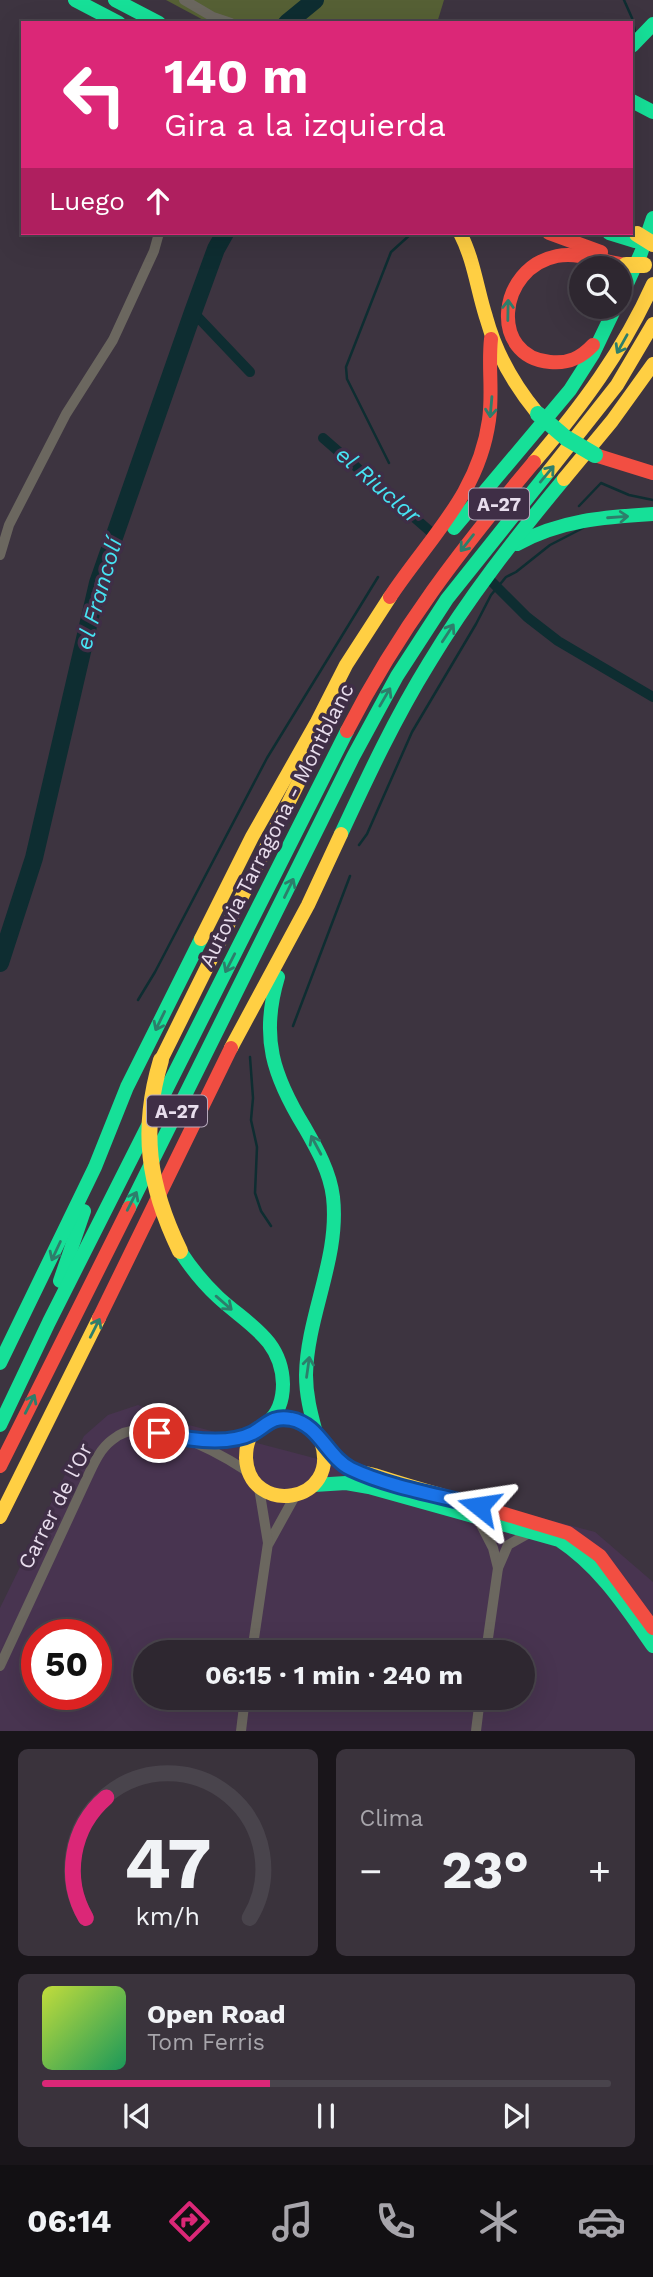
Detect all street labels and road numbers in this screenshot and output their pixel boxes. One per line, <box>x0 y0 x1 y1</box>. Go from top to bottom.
road number: A-27 <box>469 489 529 520</box>
street label: Autovia Tarragona - Montblanc <box>193 679 359 971</box>
road number: A-27 <box>147 1096 207 1126</box>
street label: Carrer de l'Or <box>13 1438 98 1573</box>

